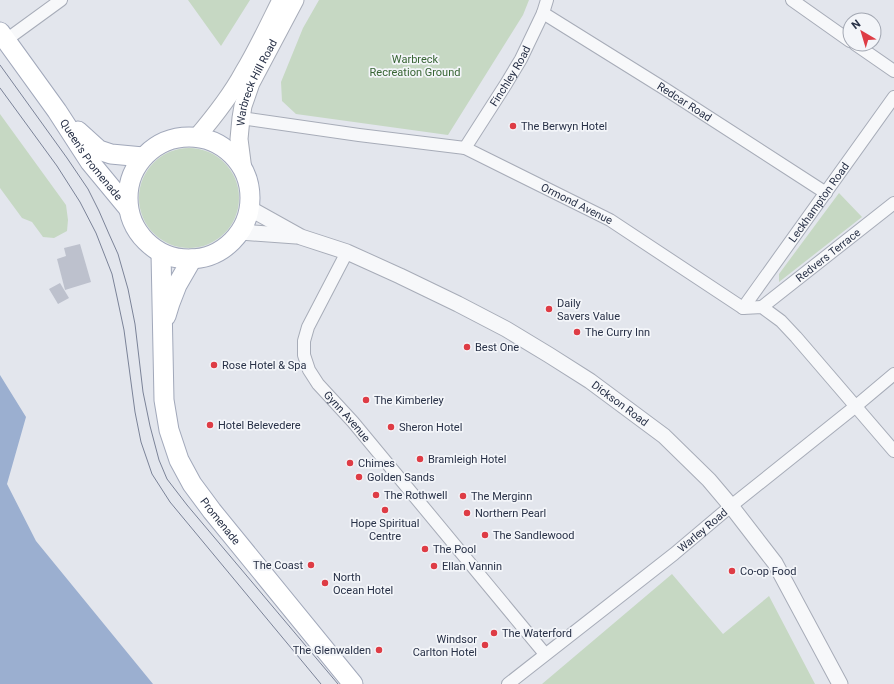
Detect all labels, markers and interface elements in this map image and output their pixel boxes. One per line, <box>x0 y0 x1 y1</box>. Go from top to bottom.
north arrow <box>842 12 882 52</box>
text: N <box>849 17 863 32</box>
street label: Warbreck Hill Road <box>234 37 280 126</box>
street label: Finchley Road <box>487 44 533 109</box>
park label: Warbreck Recreation Ground <box>370 53 460 79</box>
street label: Redcar Road <box>655 80 714 124</box>
street label: Queen's Promenade <box>57 117 125 203</box>
place label: The Berwyn Hotel <box>521 120 607 133</box>
marker: The Berwyn Hotel <box>508 121 518 131</box>
street label: Leckhampton Road <box>786 160 852 245</box>
street label: Ormond Avenue <box>539 181 615 227</box>
street label: Redvers Terrace <box>793 226 863 285</box>
place label: Daily Savers Value <box>557 297 620 323</box>
marker: Daily Savers Value <box>544 304 554 314</box>
place label: The Curry Inn <box>585 326 650 339</box>
marker: The Curry Inn <box>572 327 582 337</box>
place label: Best One <box>475 341 519 354</box>
marker: Best One <box>462 342 472 352</box>
place label: Rose Hotel & Spa <box>222 359 307 372</box>
marker: Rose Hotel & Spa <box>209 360 219 370</box>
street label: Dickson Road <box>589 379 651 429</box>
street label: Gynn Avenue <box>321 388 373 445</box>
place label: The Kimberley <box>374 394 445 407</box>
marker: The Kimberley <box>361 395 371 405</box>
place label: Hotel Belevedere <box>218 419 301 432</box>
marker: Hotel Belevedere <box>205 420 215 430</box>
place label: Sheron Hotel <box>399 421 462 434</box>
marker: Sheron Hotel <box>386 422 396 432</box>
place label: Bramleigh Hotel <box>428 453 506 466</box>
marker: Bramleigh Hotel <box>415 454 425 464</box>
place label: Chimes <box>358 457 395 470</box>
marker: Chimes <box>345 458 355 468</box>
place label: Golden Sands <box>367 471 435 484</box>
marker: Golden Sands <box>354 472 364 482</box>
place label: The Rothwell <box>384 489 447 502</box>
marker: The Rothwell <box>371 490 381 500</box>
place label: The Merginn <box>471 490 532 503</box>
marker: The Merginn <box>458 491 468 501</box>
street label: Promenade <box>197 495 243 548</box>
marker: Hope Spiritual Centre <box>380 505 390 515</box>
street label: Warley Road <box>675 506 730 555</box>
place label: Northern Pearl <box>475 507 546 520</box>
marker: Northern Pearl <box>462 508 472 518</box>
place label: Hope Spiritual Centre <box>351 517 419 543</box>
place label: The Sandlewood <box>493 529 575 542</box>
marker: The Sandlewood <box>480 530 490 540</box>
place label: The Pool <box>433 543 476 556</box>
marker: The Pool <box>420 544 430 554</box>
place label: The Coast <box>253 559 303 572</box>
marker: The Coast <box>306 560 316 570</box>
place label: Ellan Vannin <box>442 560 502 573</box>
marker: Ellan Vannin <box>429 561 439 571</box>
place label: Co-op Food <box>740 565 796 578</box>
marker: Co-op Food <box>727 566 737 576</box>
place label: North Ocean Hotel <box>333 571 393 597</box>
marker: North Ocean Hotel <box>320 578 330 588</box>
place label: The Waterford <box>502 627 572 640</box>
marker: The Waterford <box>489 628 499 638</box>
place label: Windsor Carlton Hotel <box>413 633 477 659</box>
marker: Windsor Carlton Hotel <box>480 640 490 650</box>
place label: The Glenwalden <box>293 644 371 657</box>
marker: The Glenwalden <box>374 645 384 655</box>

